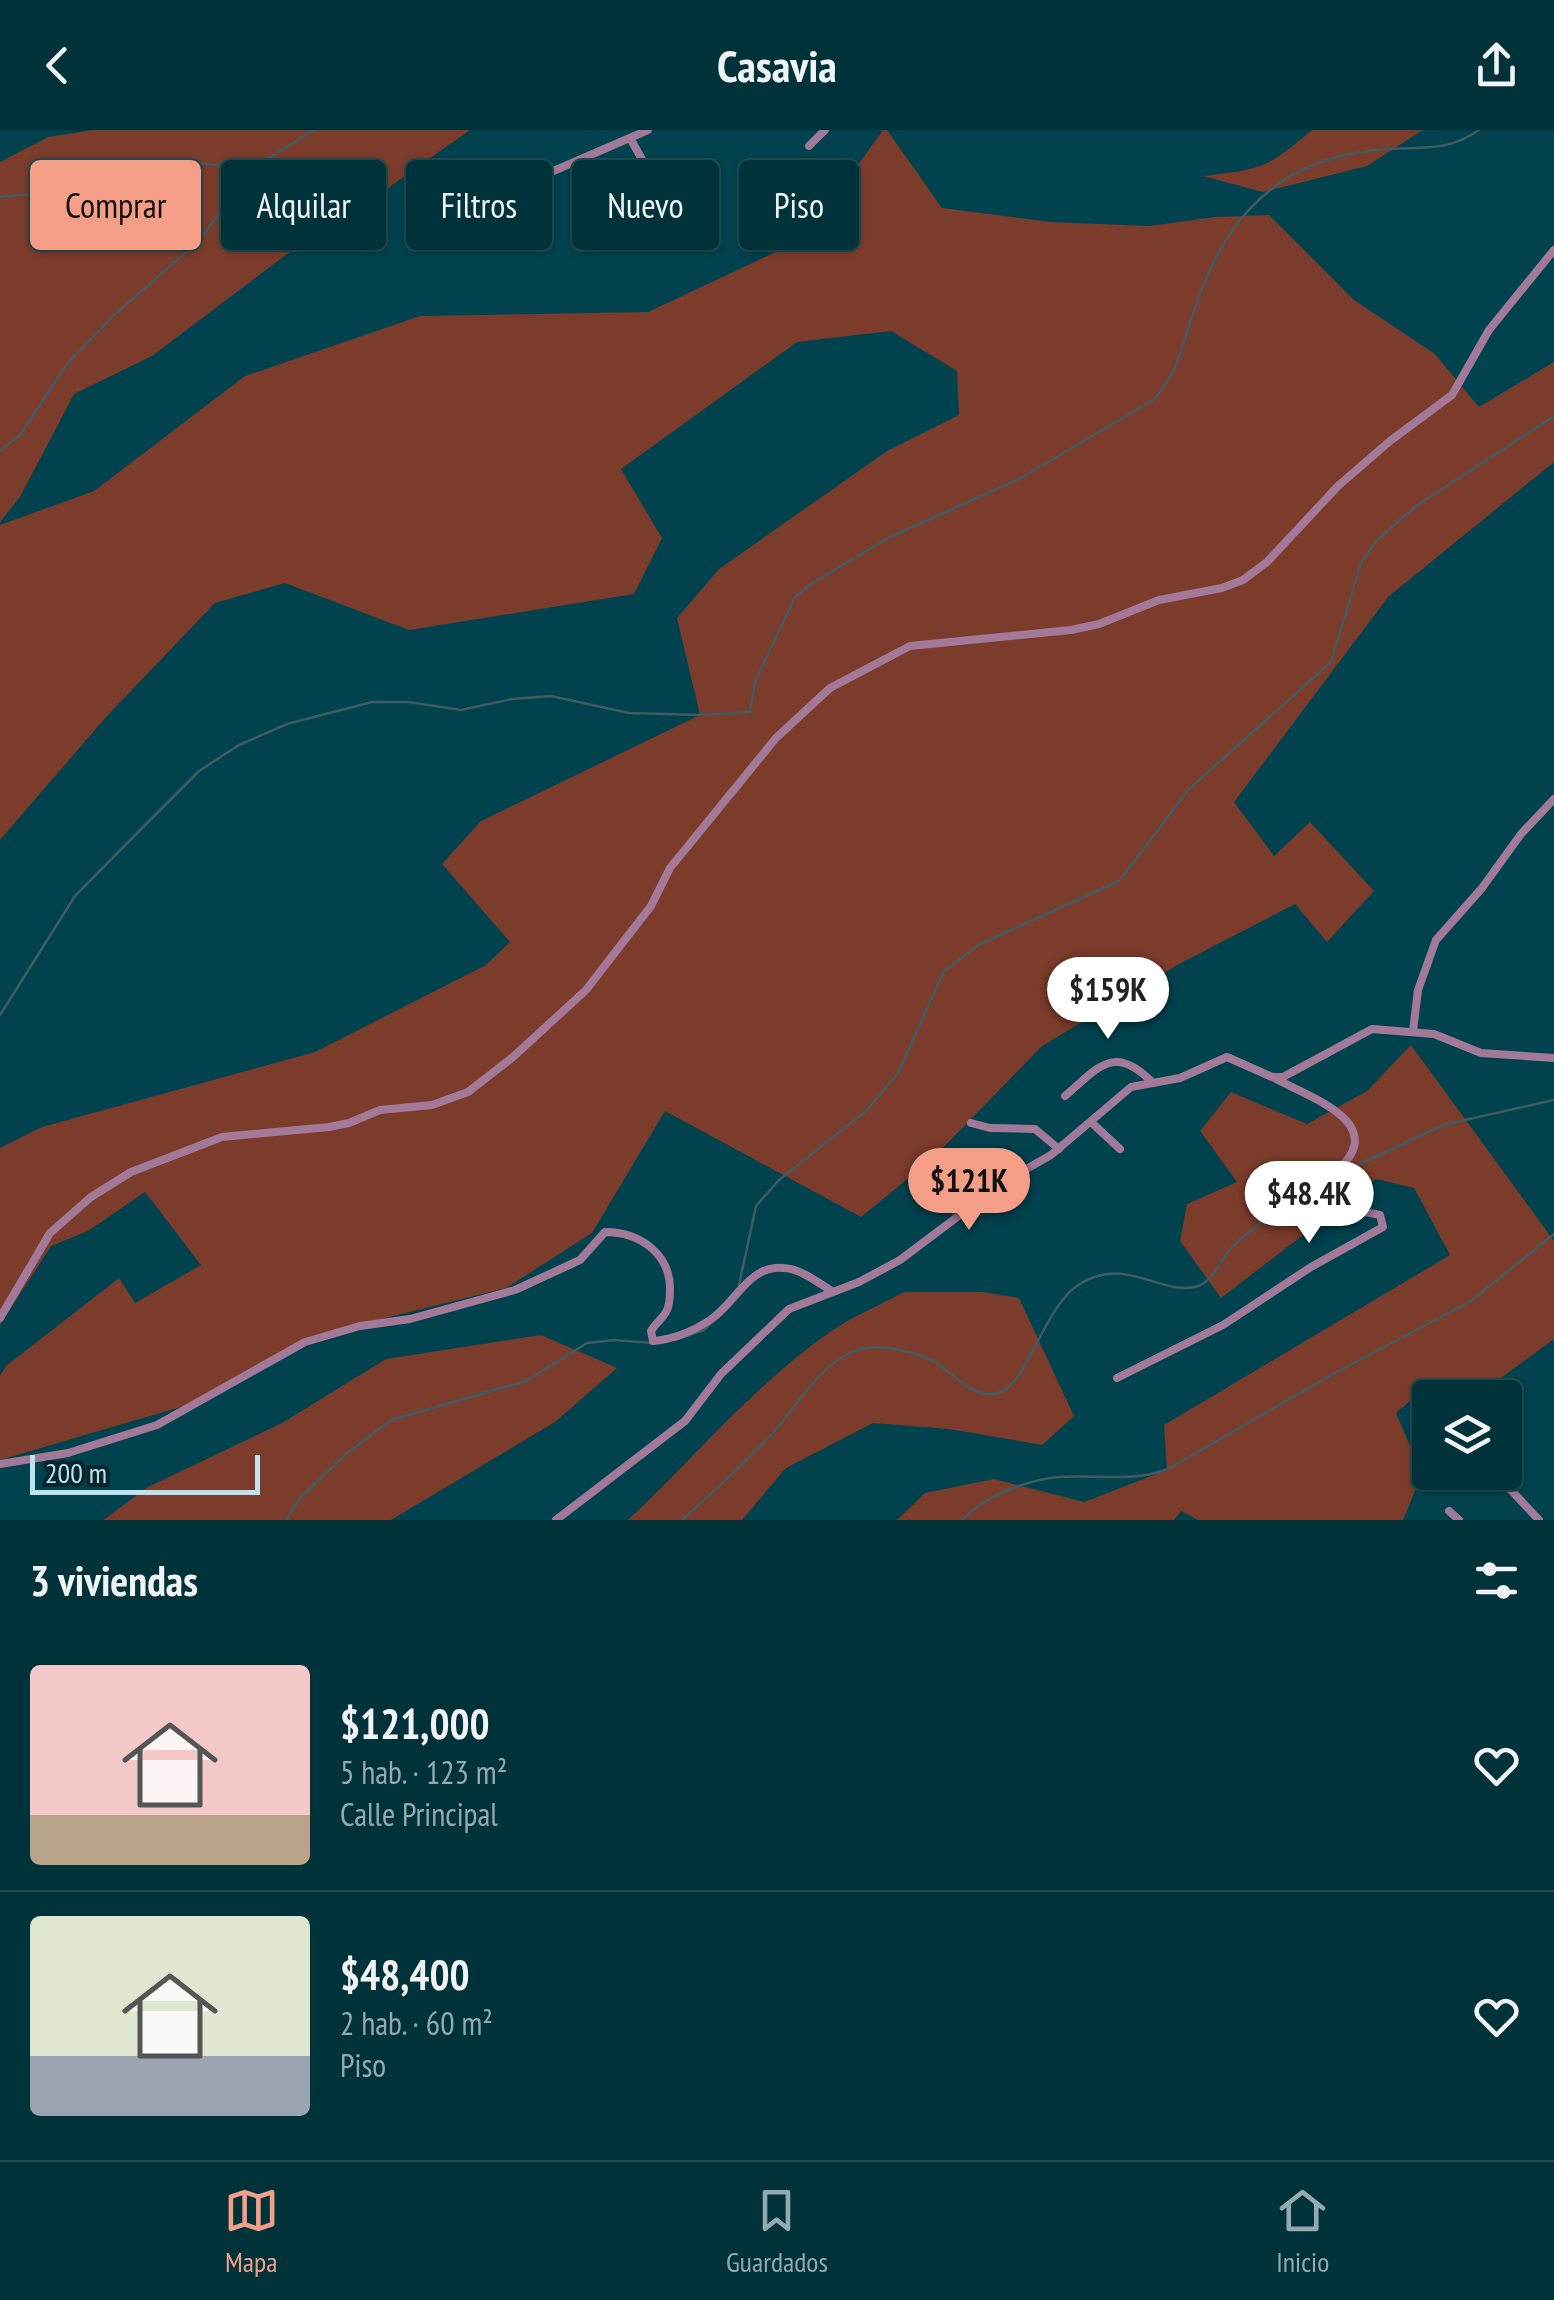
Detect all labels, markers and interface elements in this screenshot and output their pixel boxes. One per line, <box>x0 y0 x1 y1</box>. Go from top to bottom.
text: Casavia <box>717 36 837 94</box>
icon: back <box>30 38 85 93</box>
icon: share <box>1469 38 1524 93</box>
chip: Comprar <box>30 160 201 250</box>
chip: Alquilar <box>221 160 386 250</box>
chip: Filtros <box>406 160 552 250</box>
chip: Nuevo <box>572 160 719 250</box>
chip: Piso <box>739 160 859 250</box>
pin: $159K <box>1038 957 1178 1042</box>
text: $159K <box>1069 968 1147 1010</box>
pin: $121K <box>899 1148 1039 1233</box>
text: $121K <box>930 1159 1008 1201</box>
pin: $48.4K <box>1228 1161 1390 1246</box>
text: $48.4K <box>1267 1172 1351 1214</box>
map controls <box>1412 1380 1522 1490</box>
button: layers <box>1412 1380 1522 1490</box>
scale bar <box>30 1450 260 1494</box>
text: 200 m <box>45 1454 107 1491</box>
text: 3 viviendas <box>30 1553 198 1608</box>
icon: filters <box>1469 1553 1524 1608</box>
text: $121,000 <box>340 1696 490 1751</box>
icon: home <box>110 1705 230 1825</box>
icon: heart <box>1469 1738 1524 1793</box>
text: 5 hab. · 123 m² <box>340 1751 507 1793</box>
text: Calle Principal <box>340 1793 498 1835</box>
text: $48,400 <box>340 1947 470 2002</box>
icon: home <box>110 1956 230 2076</box>
icon: heart <box>1469 1989 1524 2044</box>
text: 2 hab. · 60 m² <box>340 2002 493 2044</box>
text: Piso <box>340 2044 386 2086</box>
tab: Mapa <box>224 2183 279 2280</box>
tab: Guardados <box>726 2183 828 2280</box>
tab: Inicio <box>1275 2183 1330 2280</box>

